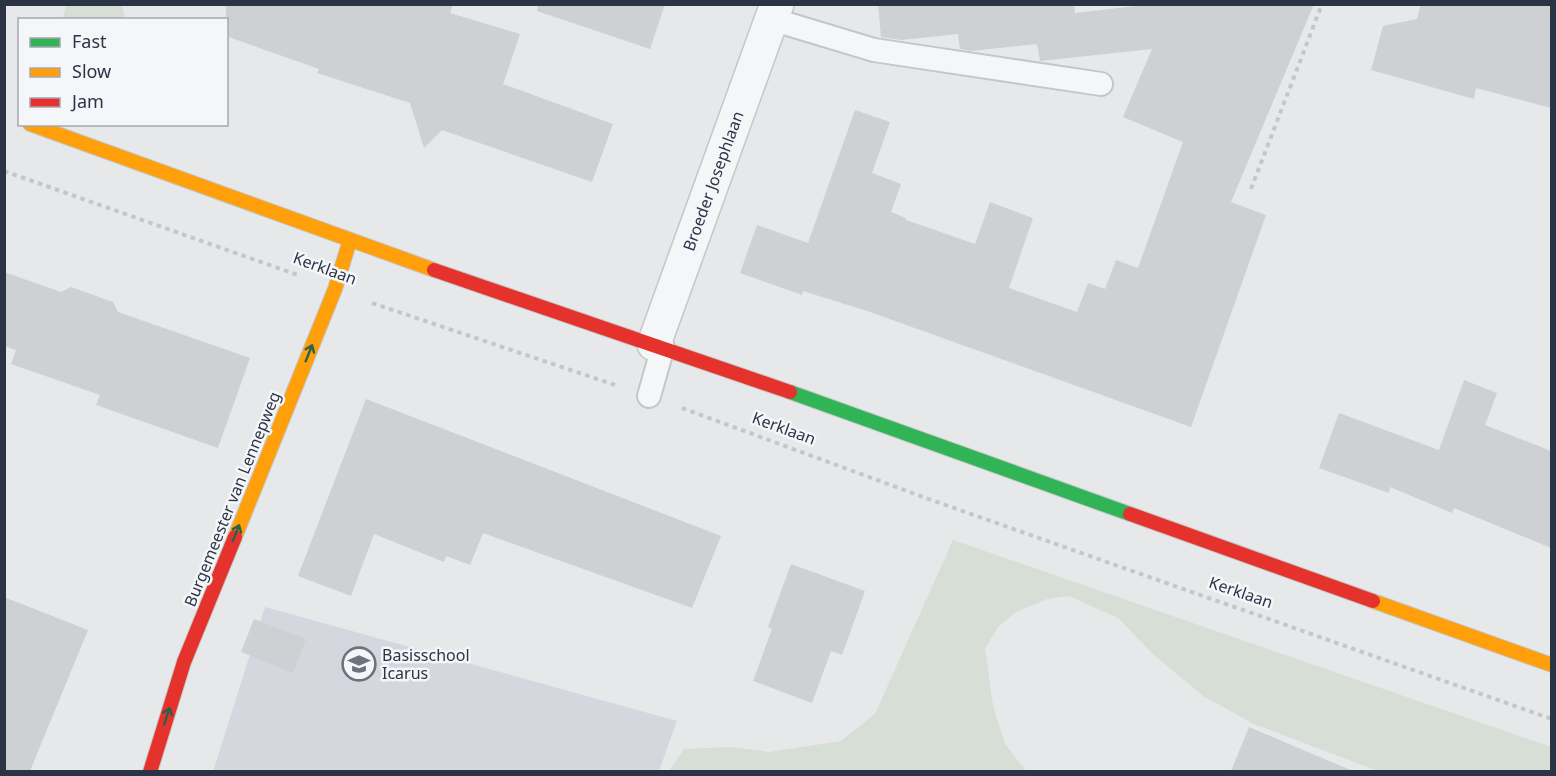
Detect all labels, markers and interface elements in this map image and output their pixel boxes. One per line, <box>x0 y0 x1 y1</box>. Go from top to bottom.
legend <box>18 18 228 126</box>
text: Fast <box>72 29 107 53</box>
text: Slow <box>72 59 111 83</box>
text: Jam <box>70 89 104 113</box>
street label: Broeder Josephlaan <box>677 108 749 254</box>
street label: Kerklaan <box>290 246 360 290</box>
one-way arrow <box>304 344 315 362</box>
street label: Burgemeester van Lennepweg <box>179 388 285 610</box>
street label: Kerklaan <box>749 406 819 450</box>
one-way arrow <box>231 525 242 543</box>
street label: Kerklaan <box>1206 571 1276 613</box>
place label: Basisschool Icarus <box>382 644 470 684</box>
school or university icon: Basisschool Icarus <box>341 646 377 682</box>
one-way arrow <box>162 707 173 726</box>

